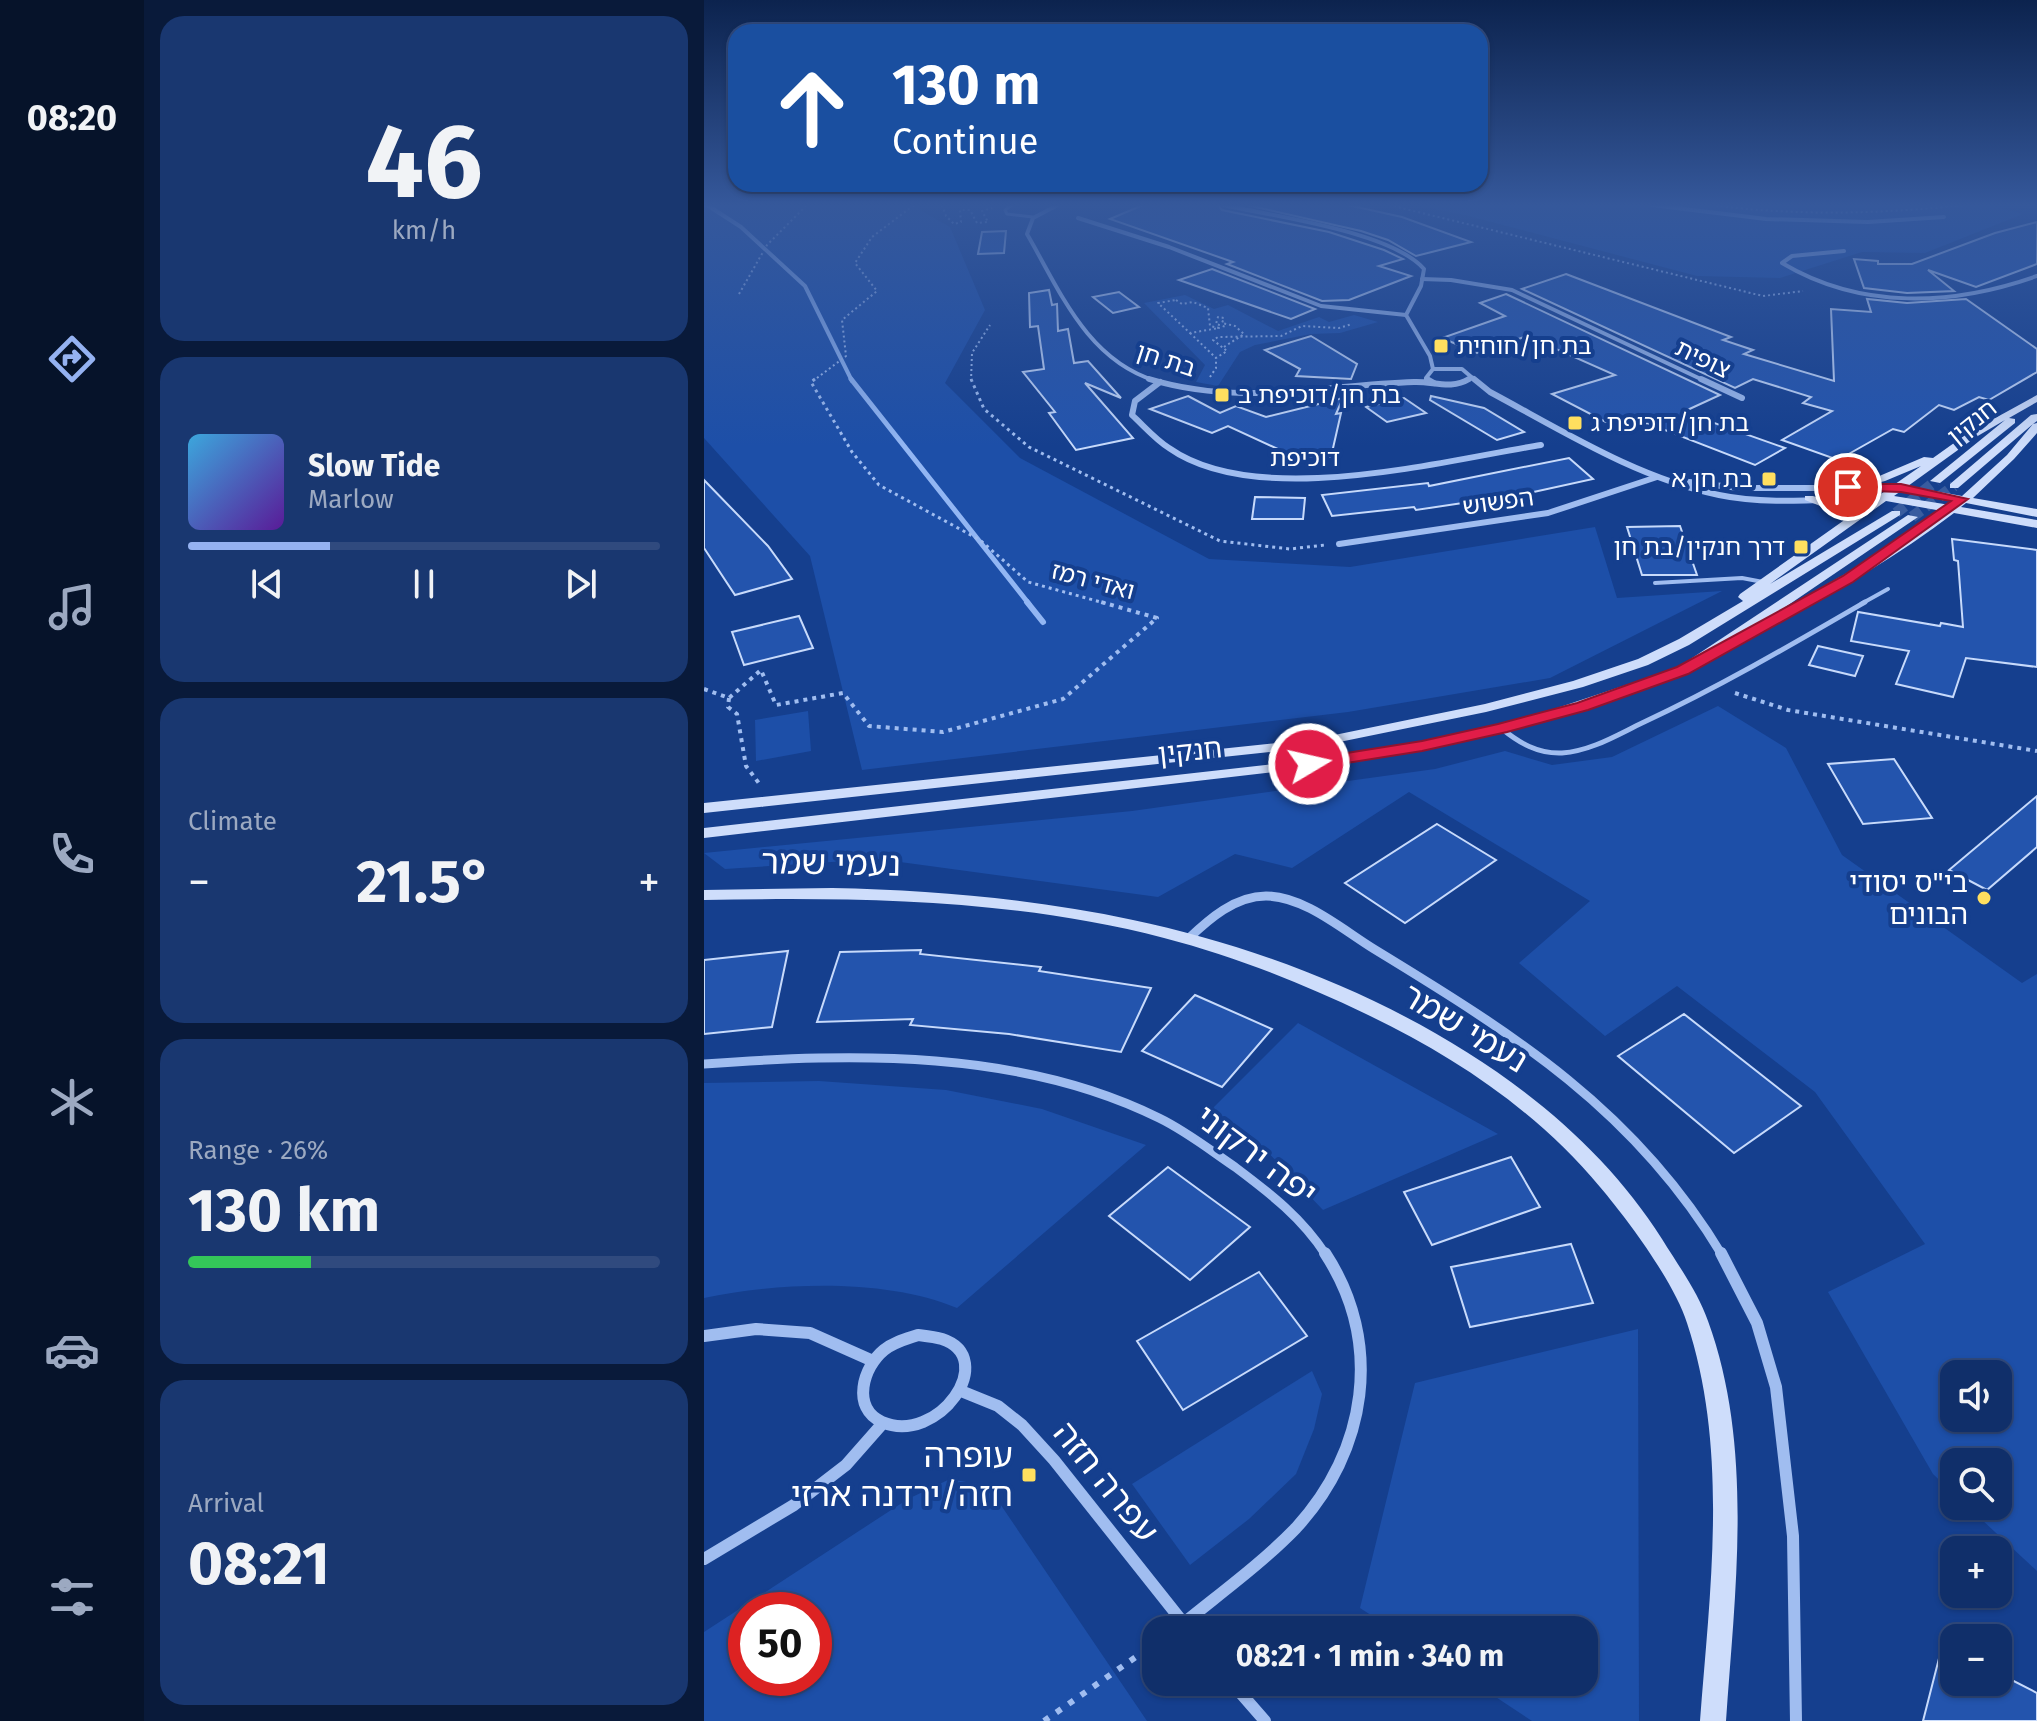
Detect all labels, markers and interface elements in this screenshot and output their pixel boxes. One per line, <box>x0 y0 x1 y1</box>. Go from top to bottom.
text: 130 m <box>892 52 1040 119</box>
icon: ahead <box>760 56 864 160</box>
text: 08:20 <box>27 96 117 140</box>
text: 46 <box>365 100 483 225</box>
text: Continue <box>892 120 1038 164</box>
text: km/h <box>392 215 456 246</box>
icon: directions <box>44 331 100 387</box>
place label: בת חן/חוחית <box>1457 332 1592 360</box>
street label: צופית <box>1671 334 1735 384</box>
street label: בת חן <box>1133 337 1199 383</box>
marker: בת חן/חוחית <box>1432 337 1450 355</box>
place label: בת חן/דוכיפת ב <box>1238 381 1401 409</box>
marker: בת חן/דוכיפת ב <box>1213 386 1231 404</box>
street label: חנקין <box>1942 394 2002 450</box>
place label: בת חן/דוכיפת ג <box>1591 409 1749 437</box>
marker: בת חן/דוכיפת ג <box>1566 414 1584 432</box>
street label: דוכיפת <box>1270 444 1340 472</box>
text: Slow Tide <box>308 448 440 484</box>
pin <box>1814 453 1882 521</box>
place label: בת חן א <box>1671 465 1753 493</box>
icon: arrive <box>1826 465 1870 509</box>
marker: בת חן א <box>1760 470 1778 488</box>
street label: הפשוש <box>1461 483 1535 521</box>
text: Marlow <box>308 484 394 515</box>
place label: דרך חנקין/בת חן <box>1613 533 1785 561</box>
marker: דרך חנקין/בת חן <box>1792 538 1810 556</box>
street label: ואדי רמז <box>1048 556 1138 606</box>
icon: previous <box>245 562 289 606</box>
icon: pause <box>402 562 446 606</box>
icon: next <box>559 562 603 606</box>
icon: music <box>44 579 100 635</box>
position arrow <box>1267 722 1351 806</box>
street label: חנקין <box>1156 731 1224 771</box>
text: Climate <box>188 806 277 837</box>
icon: phone <box>44 826 100 882</box>
street label: נעמי שמר <box>761 841 901 885</box>
text: 21.5° <box>356 846 492 918</box>
text: − <box>188 856 210 909</box>
text: + <box>638 856 660 909</box>
place label: בי"ס יסודי הבונים <box>1849 866 1968 931</box>
marker: בי"ס יסודי הבונים <box>1975 889 1993 907</box>
street label: נעמי שמר <box>1395 974 1535 1082</box>
icon: climate <box>44 1074 100 1130</box>
street label: יפה ירקוני <box>1187 1096 1325 1214</box>
text: Range · 26% <box>188 1135 328 1166</box>
text: 130 km <box>188 1175 380 1247</box>
icon: car <box>44 1322 100 1378</box>
map controls <box>1940 1360 2012 1696</box>
button: sound <box>1940 1360 2012 1432</box>
street label: עפרה חזה <box>1045 1413 1167 1551</box>
place label: עופרה חזה/ירדנה ארזי <box>791 1435 1013 1515</box>
button: search <box>1940 1448 2012 1520</box>
marker: עופרה חזה/ירדנה ארזי <box>1020 1466 1038 1484</box>
text: Arrival <box>188 1488 264 1519</box>
text: 08:21 <box>188 1528 330 1600</box>
button: + <box>1940 1536 2012 1608</box>
icon: filters <box>44 1569 100 1625</box>
speed limit sign: 50 <box>728 1592 832 1696</box>
button: − <box>1940 1624 2012 1696</box>
text: 08:21 · 1 min · 340 m <box>1236 1638 1504 1674</box>

